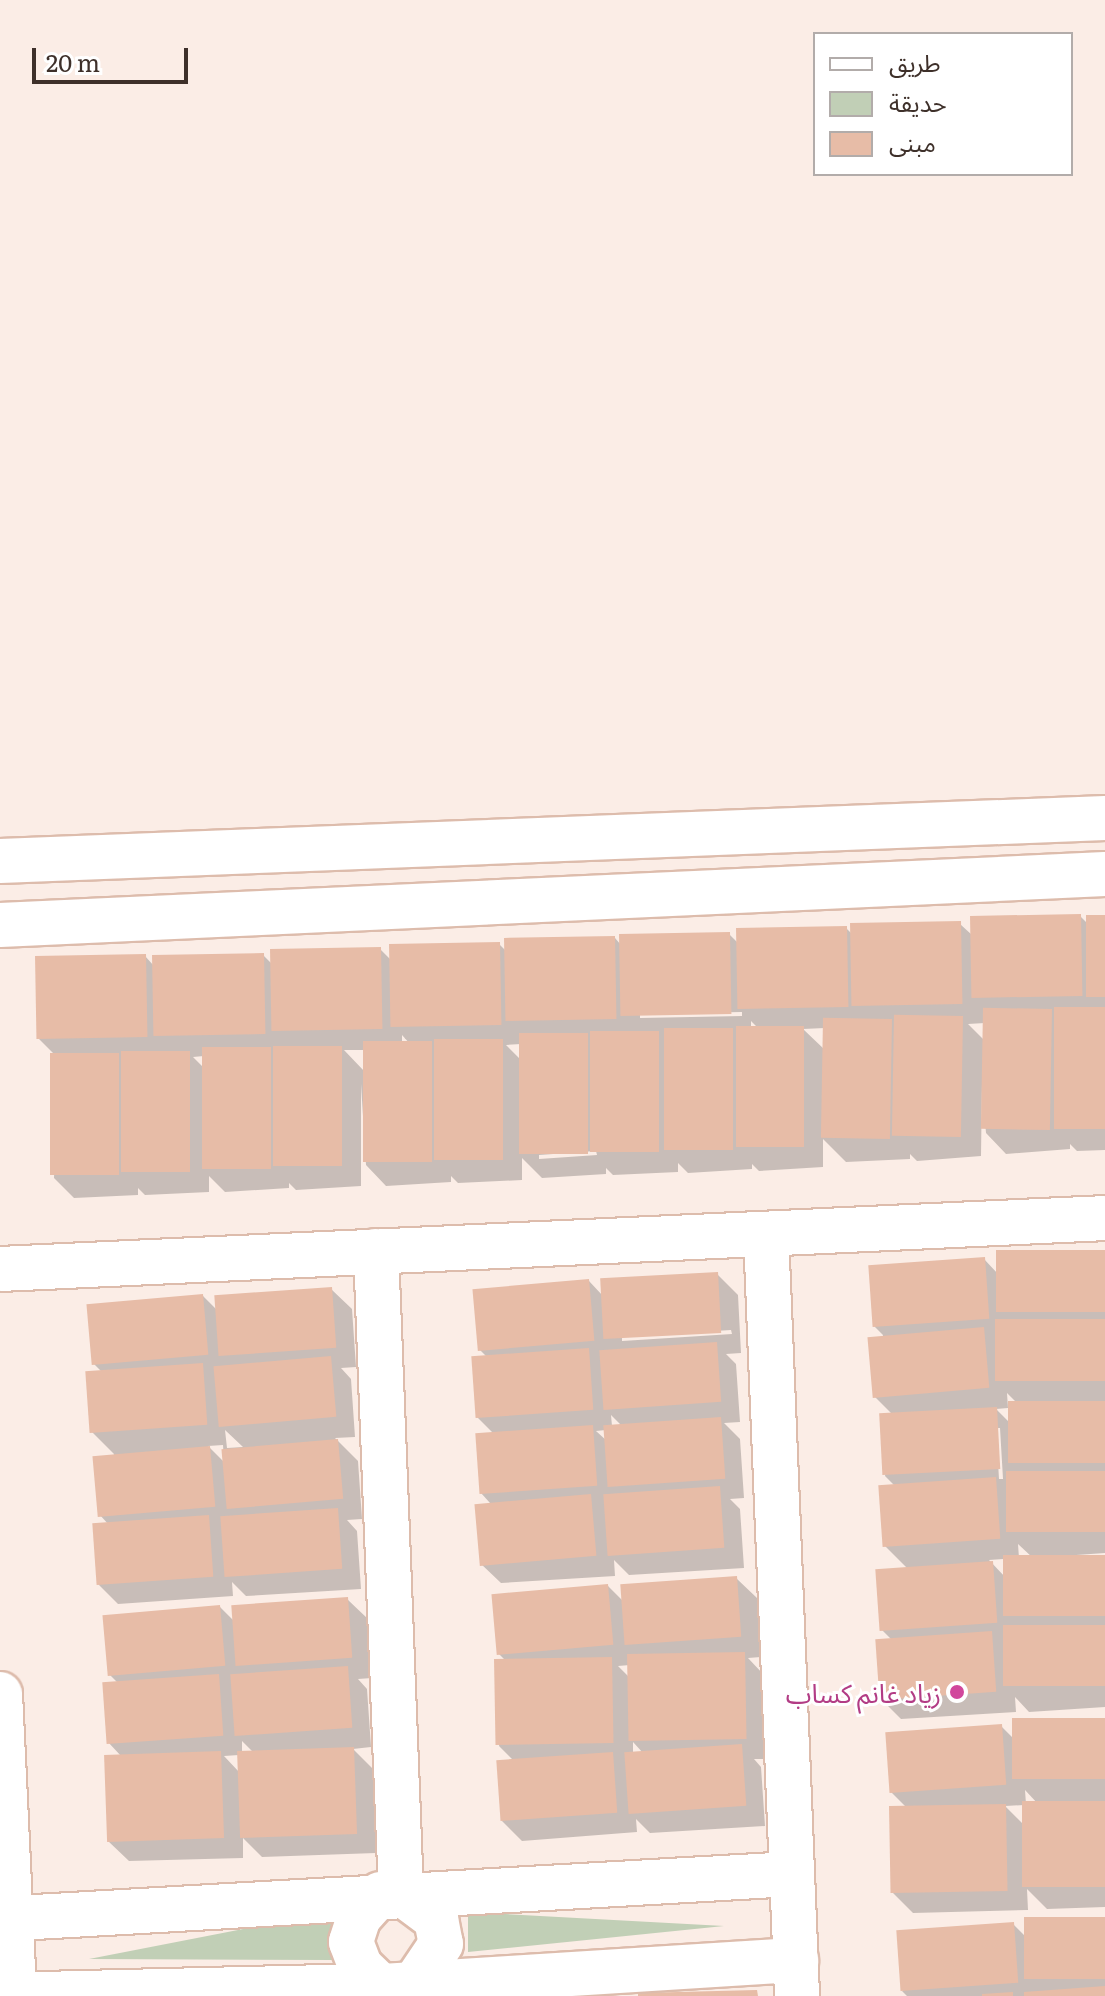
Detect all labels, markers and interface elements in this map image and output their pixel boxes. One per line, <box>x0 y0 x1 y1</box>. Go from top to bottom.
scale bar <box>36 32 192 82</box>
legend <box>813 32 1073 176</box>
text: 20 m <box>46 44 100 79</box>
text: طريق <box>889 44 941 79</box>
text: حديقة <box>889 84 947 119</box>
text: مبنى <box>889 124 936 159</box>
place label: زياد غانم كساب <box>786 1676 941 1708</box>
marker: زياد غانم كساب <box>948 1683 966 1701</box>

